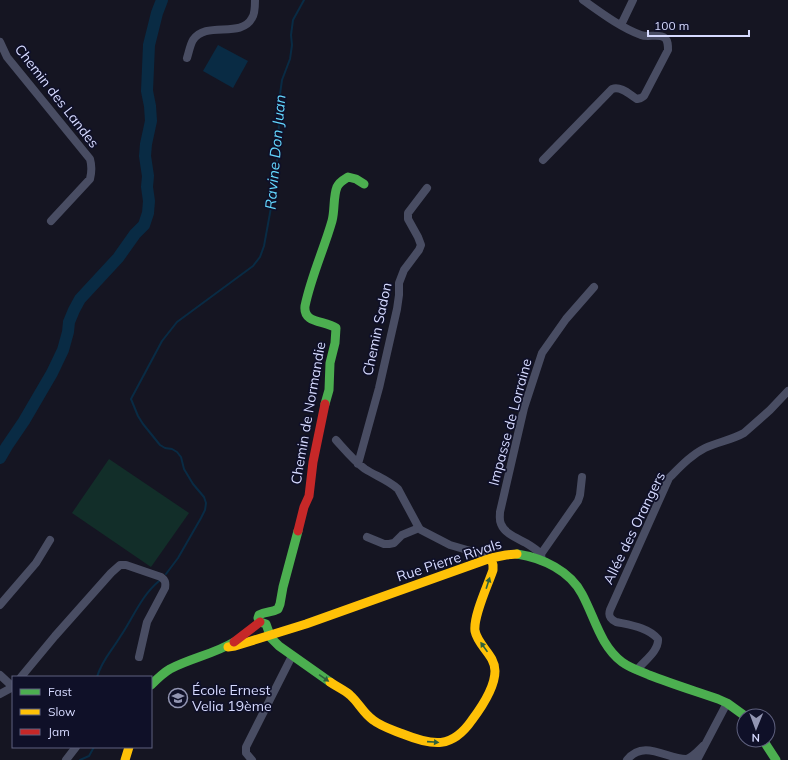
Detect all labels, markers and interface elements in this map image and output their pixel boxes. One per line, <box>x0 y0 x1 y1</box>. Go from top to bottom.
scale bar <box>648 12 749 38</box>
text: 100 m <box>654 18 689 33</box>
street label: Chemin des Landes <box>11 41 103 151</box>
water label: Ravine Don Juan <box>261 93 290 210</box>
street label: Chemin Sadon <box>358 281 396 377</box>
street label: Chemin de Normandie <box>287 340 329 486</box>
street label: Impasse de Lorraine <box>484 357 536 487</box>
street label: Allée des Orangers <box>599 469 669 587</box>
street label: Rue Pierre Rivals <box>394 535 504 585</box>
one-way arrow <box>485 577 491 589</box>
one-way arrow <box>480 642 488 653</box>
one-way arrow <box>319 674 329 682</box>
legend <box>12 676 152 748</box>
place label: École Ernest Velia 19ème <box>192 681 272 715</box>
text: Fast <box>48 684 72 699</box>
school or university icon: École Ernest Velia 19ème <box>167 687 189 709</box>
text: Slow <box>48 704 76 719</box>
north arrow <box>736 708 776 748</box>
text: Jam <box>48 724 70 739</box>
text: N <box>752 731 760 745</box>
one-way arrow <box>427 739 439 746</box>

